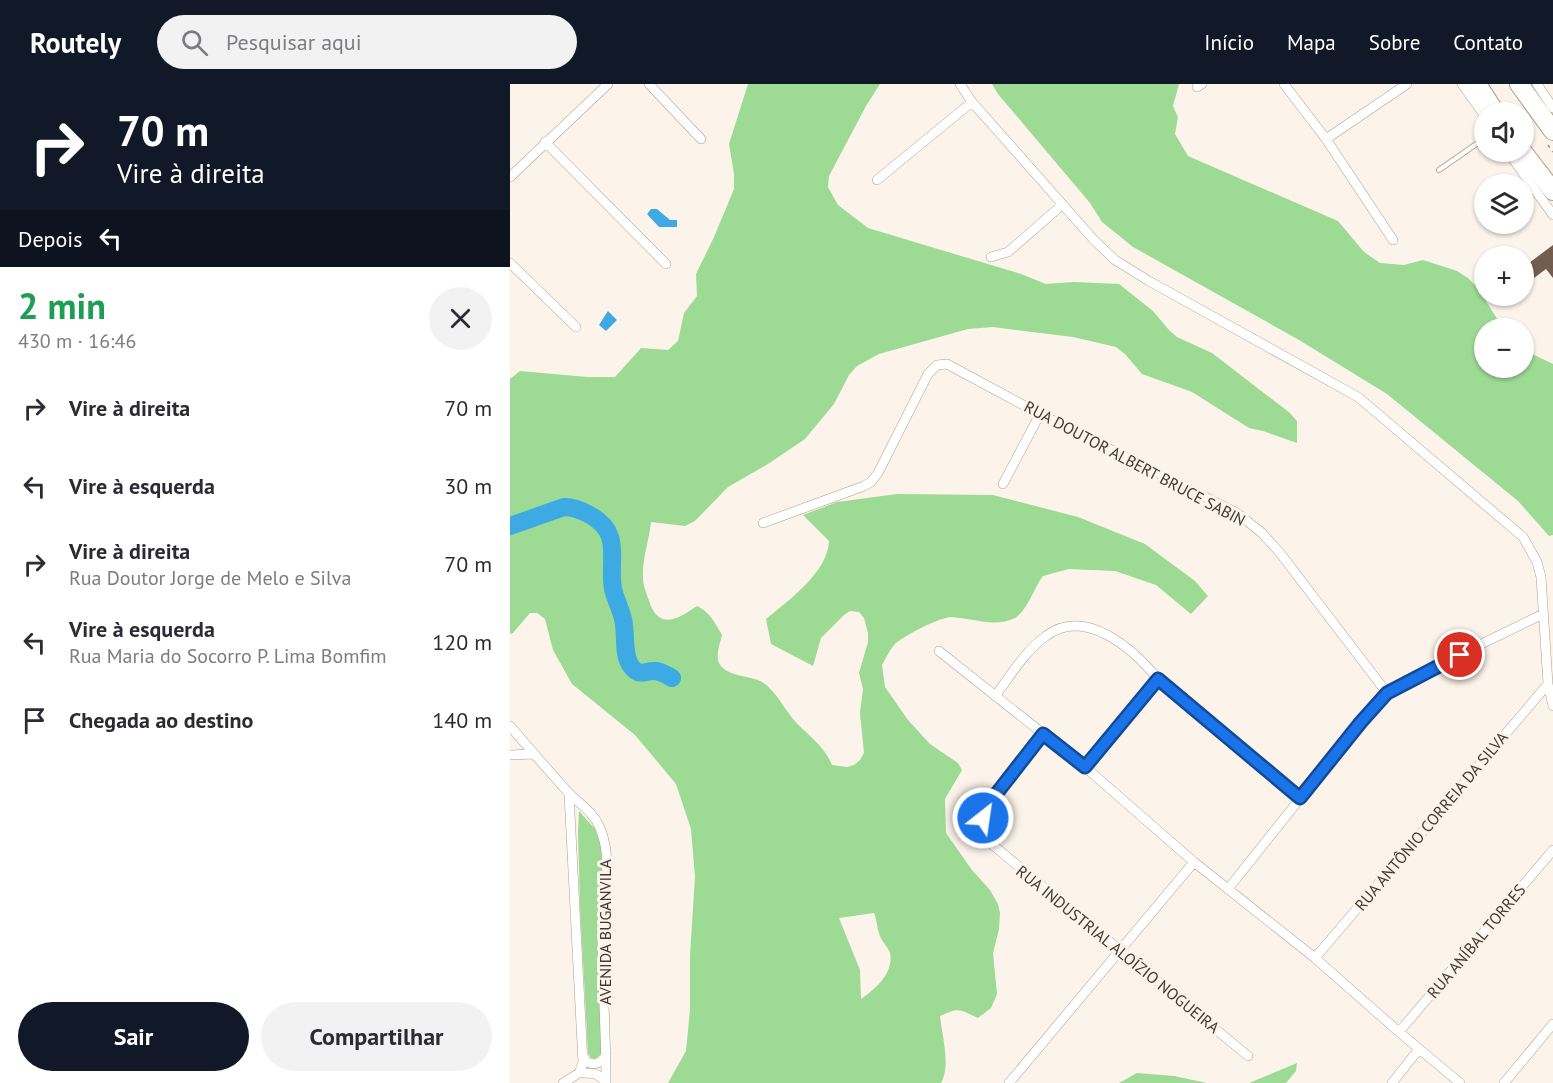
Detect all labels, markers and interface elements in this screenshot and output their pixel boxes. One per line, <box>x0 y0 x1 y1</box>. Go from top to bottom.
search box <box>157 15 577 69</box>
text: Routely <box>30 24 121 61</box>
icon: search <box>178 26 211 59</box>
text: Pesquisar aqui <box>226 28 362 56</box>
text: Início <box>1204 29 1254 56</box>
text: Mapa <box>1287 29 1336 56</box>
text: Sobre <box>1369 29 1420 56</box>
text: Contato <box>1453 29 1523 56</box>
map controls <box>1474 102 1534 378</box>
button: sound <box>1474 102 1534 162</box>
text: 70 m <box>117 103 209 158</box>
icon: right <box>18 108 96 186</box>
text: Vire à direita <box>117 156 265 190</box>
button: layers <box>1474 174 1534 234</box>
icon: left <box>94 222 127 255</box>
text: Depois <box>18 225 82 253</box>
button: + <box>1474 246 1534 306</box>
text: 2 min <box>18 282 106 329</box>
button: close <box>429 287 492 350</box>
button: − <box>1474 318 1534 378</box>
text: 430 m · 16:46 <box>18 328 136 354</box>
icon: right <box>18 392 51 425</box>
text: Vire à direita <box>69 394 190 422</box>
text: 70 m <box>444 394 492 422</box>
street label: RUA DOUTOR ALBERT BRUCE SABIN <box>1021 396 1249 530</box>
icon: left <box>18 470 51 503</box>
text: Vire à esquerda <box>69 472 215 500</box>
text: 30 m <box>444 472 492 500</box>
text: Vire à direita <box>69 537 190 565</box>
icon: right <box>18 548 51 581</box>
text: 70 m <box>444 550 492 578</box>
text: Rua Doutor Jorge de Melo e Silva <box>69 565 351 591</box>
text: Vire à esquerda <box>69 615 215 643</box>
icon: left <box>18 626 51 659</box>
text: 120 m <box>432 628 492 656</box>
pin <box>1434 629 1485 680</box>
icon: arrive <box>1443 638 1476 671</box>
text: Rua Maria do Socorro P. Lima Bomfim <box>69 643 387 669</box>
icon: arrive <box>18 704 51 737</box>
text: Chegada ao destino <box>69 706 253 734</box>
text: 140 m <box>432 706 492 734</box>
street label: RUA ANTÔNIO CORREIA DA SILVA <box>1350 727 1512 915</box>
position arrow <box>951 786 1015 850</box>
street label: AVENIDA BUGANVILA <box>595 858 615 1005</box>
street label: RUA INDUSTRIAL ALOÍZIO NOGUEIRA <box>1012 861 1224 1038</box>
street label: RUA ANÍBAL TORRES <box>1423 880 1529 1002</box>
button: Sair <box>18 1002 249 1071</box>
button: Compartilhar <box>261 1002 492 1071</box>

